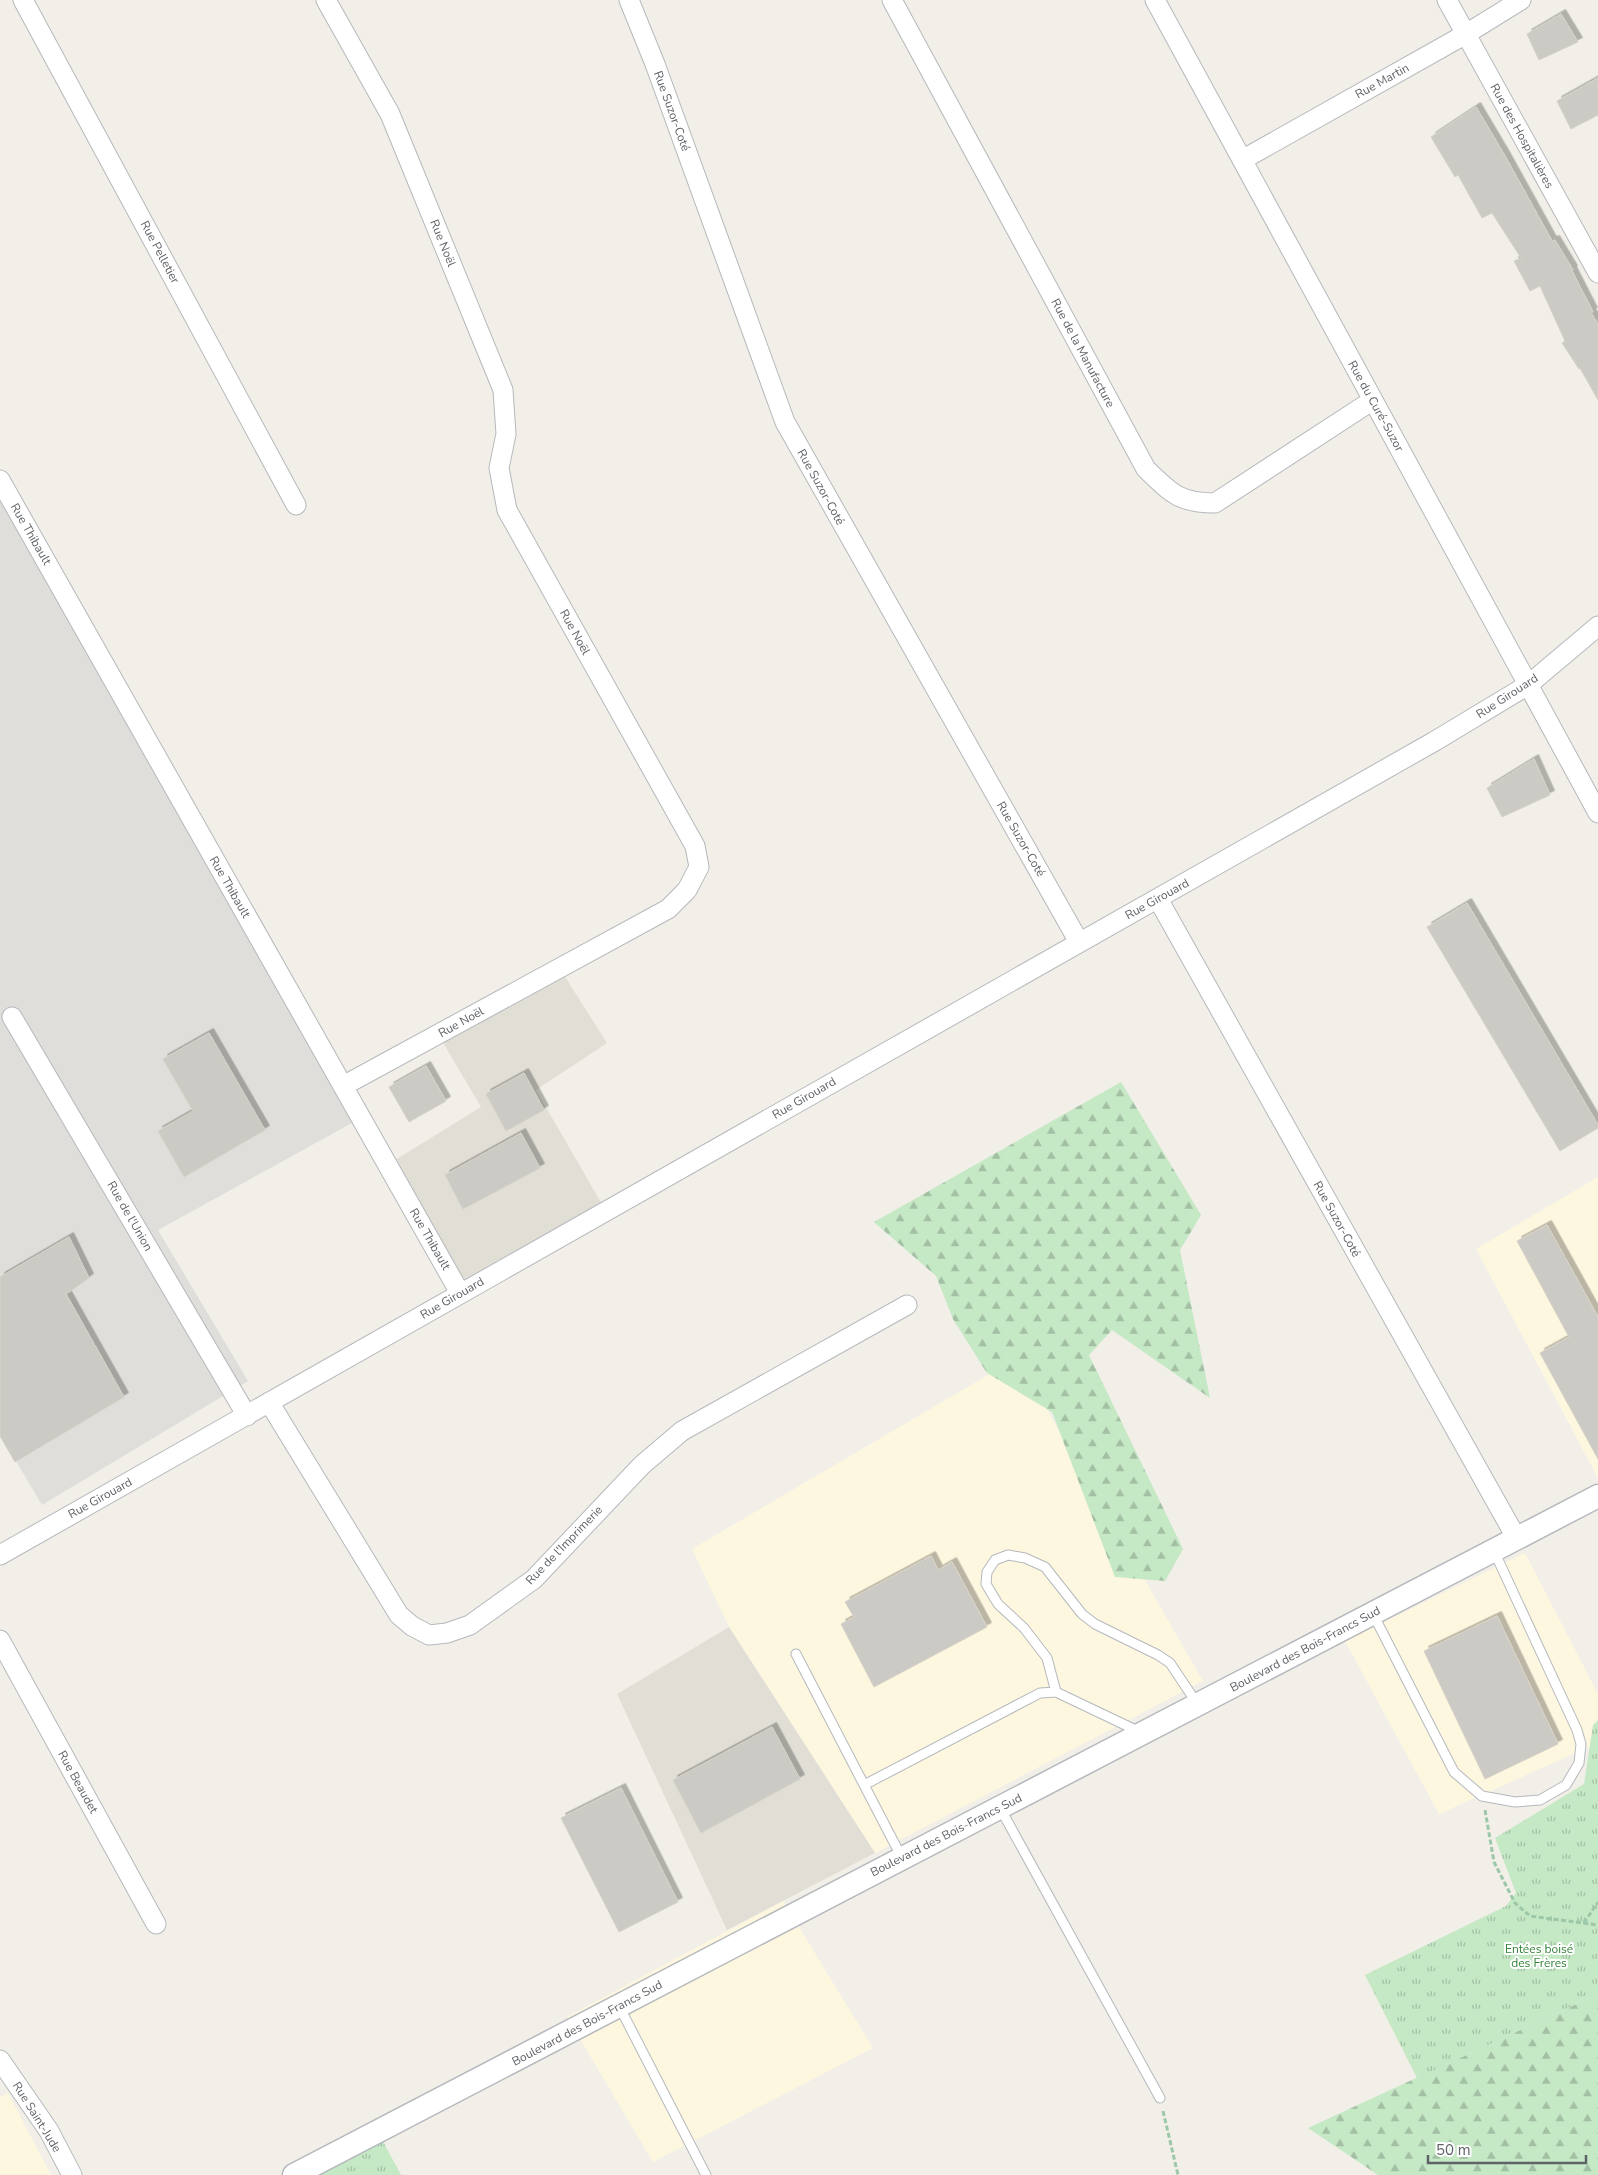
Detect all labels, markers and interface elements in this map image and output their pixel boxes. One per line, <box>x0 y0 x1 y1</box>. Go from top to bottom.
street label: Rue Martin <box>1352 60 1412 102</box>
street label: Rue Suzor-Coté <box>650 69 694 153</box>
street label: Rue des Hospitalières <box>1487 81 1558 191</box>
street label: Rue Noël <box>426 217 460 269</box>
street label: Rue Pelletier <box>137 218 184 287</box>
street label: Rue de la Manufacture <box>1047 296 1119 410</box>
street label: Rue du Curé-Suzor <box>1344 358 1408 455</box>
street label: Rue Suzor-Coté <box>794 446 848 528</box>
street label: Rue Thibault <box>7 500 56 568</box>
street label: Rue Noël <box>556 606 594 658</box>
street label: Rue Girouard <box>1473 670 1541 722</box>
street label: Rue Suzor-Coté <box>993 798 1049 880</box>
street label: Rue Thibault <box>206 853 255 921</box>
street label: Rue Girouard <box>1122 875 1192 923</box>
street label: Rue Noël <box>435 1003 487 1041</box>
street label: Rue Girouard <box>769 1073 839 1123</box>
street label: Rue de l'Union <box>104 1178 156 1254</box>
street label: Rue Suzor-Coté <box>1310 1178 1364 1260</box>
street label: Rue Thibault <box>406 1205 455 1273</box>
street label: Rue Girouard <box>417 1273 487 1323</box>
street label: Rue Girouard <box>65 1474 135 1522</box>
street label: Rue de l'Imprimerie <box>522 1502 606 1588</box>
street label: Boulevard des Bois-Francs Sud <box>1227 1602 1383 1696</box>
street label: Rue Beaudet <box>54 1748 102 1817</box>
street label: Boulevard des Bois-Francs Sud <box>867 1790 1025 1880</box>
park label: Entées boisé des Frères <box>1505 1941 1573 1971</box>
street label: Boulevard des Bois-Francs Sud <box>509 1976 665 2070</box>
street label: Rue Saint-Jude <box>9 2079 65 2155</box>
scale bar <box>1428 2132 1586 2164</box>
text: 50 m <box>1436 2140 1471 2160</box>

